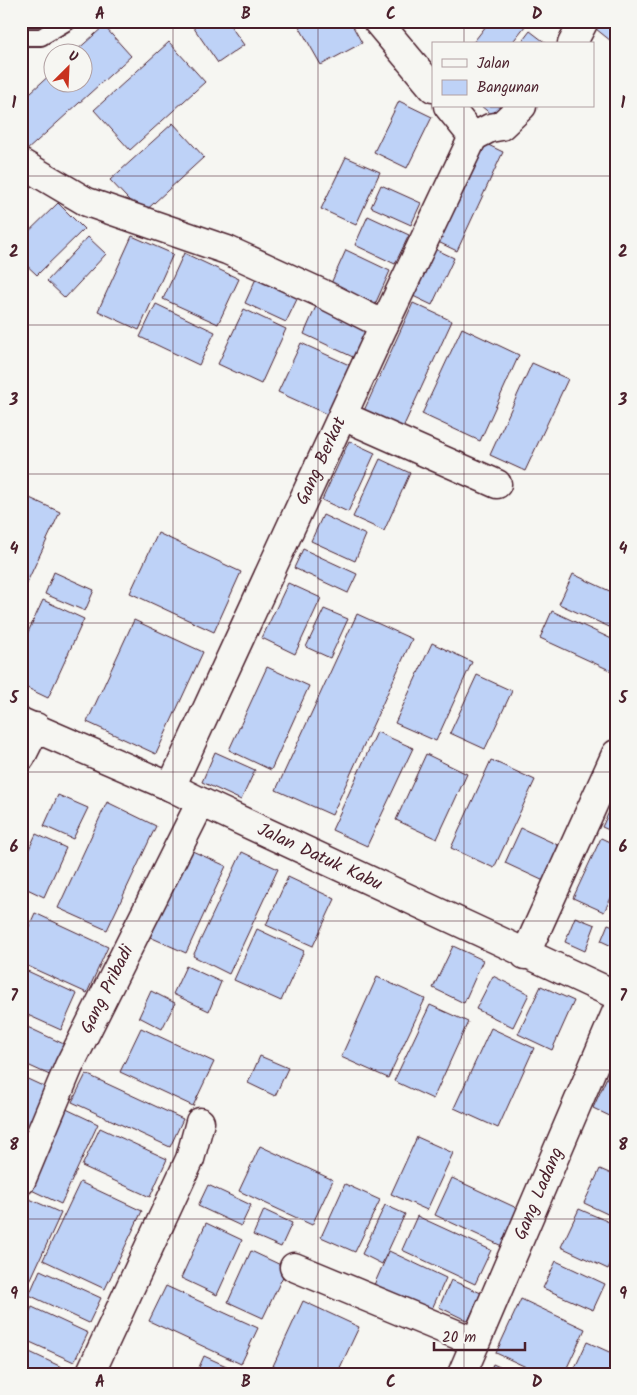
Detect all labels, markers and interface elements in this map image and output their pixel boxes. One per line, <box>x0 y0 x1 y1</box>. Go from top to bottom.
text: A <box>95 2 105 27</box>
text: B <box>241 2 251 27</box>
text: C <box>386 2 396 27</box>
text: D <box>532 2 543 27</box>
north arrow <box>42 42 92 92</box>
legend <box>432 42 594 108</box>
text: U <box>65 45 82 69</box>
text: Jalan <box>477 52 510 76</box>
text: Bangunan <box>477 76 539 100</box>
text: 1 <box>12 91 17 116</box>
text: 1 <box>621 91 626 116</box>
text: 2 <box>9 240 19 265</box>
text: 2 <box>618 240 628 265</box>
text: 3 <box>9 388 19 413</box>
text: 3 <box>618 388 628 413</box>
street label: Gang Berkat <box>288 411 355 510</box>
text: 4 <box>10 537 19 562</box>
text: 4 <box>619 537 628 562</box>
text: 5 <box>9 686 20 711</box>
text: 5 <box>618 686 629 711</box>
street label: Jalan Datuk Kabu <box>252 816 387 899</box>
text: 6 <box>10 835 19 860</box>
text: 6 <box>619 835 628 860</box>
street label: Gang Pribadi <box>73 940 142 1039</box>
text: 7 <box>10 984 18 1009</box>
text: 7 <box>619 984 627 1009</box>
text: 8 <box>9 1133 19 1158</box>
text: 8 <box>618 1133 628 1158</box>
street label: Gang Ladang <box>506 1143 572 1245</box>
text: 9 <box>10 1282 18 1307</box>
text: 9 <box>619 1282 627 1307</box>
scale bar <box>434 1320 526 1352</box>
text: 20 m <box>442 1326 476 1350</box>
text: A <box>95 1370 105 1395</box>
text: B <box>241 1370 251 1395</box>
text: C <box>386 1370 396 1395</box>
text: D <box>532 1370 543 1395</box>

